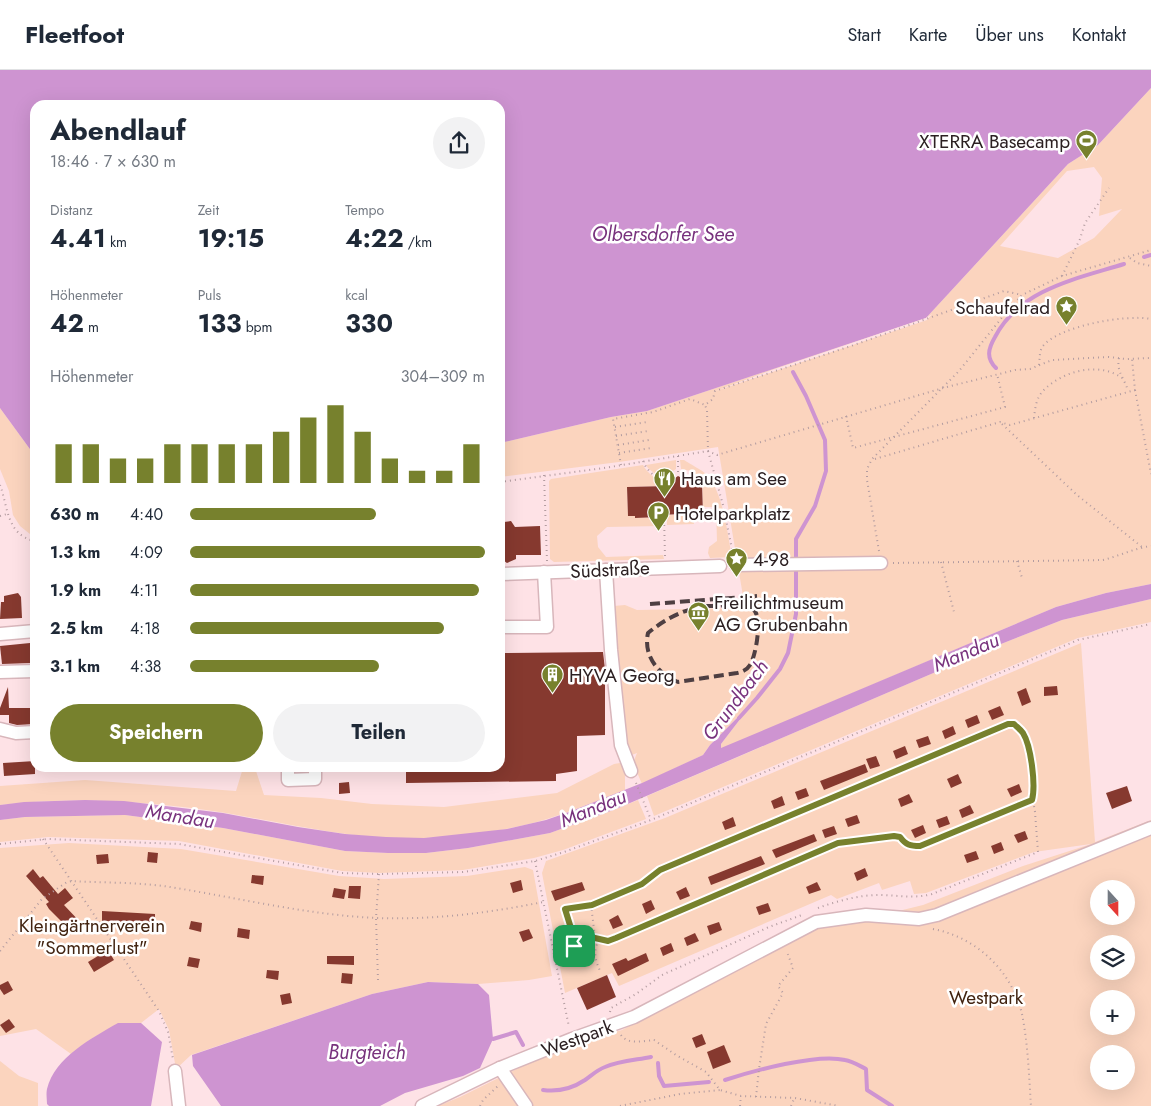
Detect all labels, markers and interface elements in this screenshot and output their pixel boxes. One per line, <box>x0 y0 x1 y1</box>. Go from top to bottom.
text: Fleetfoot <box>25 17 124 52</box>
text: Start <box>847 22 881 48</box>
text: Karte <box>909 22 947 48</box>
text: Über uns <box>975 22 1044 48</box>
text: Kontakt <box>1072 22 1126 48</box>
text: Abendlauf <box>50 110 186 151</box>
button: share <box>433 117 485 169</box>
place label: XTERRA Basecamp <box>919 128 1070 155</box>
sports icon: XTERRA Basecamp <box>1074 129 1098 160</box>
text: 18:46 · 7 × 630 m <box>50 150 176 173</box>
text: Distanz <box>50 200 93 220</box>
text: Zeit <box>198 200 219 220</box>
text: Tempo <box>345 200 384 220</box>
text: 4.41 <box>50 220 106 256</box>
text: 19:15 <box>198 220 264 256</box>
text: 4:22 <box>345 220 404 256</box>
water label: Olbersdorfer See <box>592 220 734 249</box>
text: km <box>106 232 127 252</box>
text: /km <box>404 232 432 252</box>
text: Höhenmeter <box>50 285 123 305</box>
text: Puls <box>198 285 221 305</box>
text: kcal <box>345 285 368 305</box>
place label: Schaufelrad <box>955 294 1050 321</box>
place icon: Schaufelrad <box>1054 295 1078 326</box>
text: 42 <box>50 305 84 341</box>
text: 133 <box>198 305 241 341</box>
text: 330 <box>345 305 393 341</box>
text: m <box>84 317 99 337</box>
text: bpm <box>241 317 273 337</box>
text: Höhenmeter <box>50 365 134 388</box>
text: 304–309 m <box>401 365 485 388</box>
place label: Haus am See <box>681 465 787 492</box>
restaurant icon: Haus am See <box>653 466 677 497</box>
place label: Hotelparkplatz <box>675 500 790 527</box>
parking icon: Hotelparkplatz <box>647 501 671 532</box>
text: 630 m <box>50 503 99 526</box>
text: 4:40 <box>130 503 163 526</box>
text: 1.3 km <box>50 541 100 564</box>
text: 4:09 <box>130 541 163 564</box>
place label: 4-98 <box>753 546 789 573</box>
place icon: 4-98 <box>725 547 749 578</box>
street label: Südstraße <box>570 554 651 585</box>
text: 1.9 km <box>50 579 101 602</box>
text: 4:11 <box>130 579 159 602</box>
place label: Freilichtmuseum AG Grubenbahn <box>714 589 848 638</box>
museum icon: Freilichtmuseum AG Grubenbahn <box>686 601 710 632</box>
text: 2.5 km <box>50 617 103 640</box>
text: 4:18 <box>130 617 160 640</box>
water label: Mandau <box>929 626 1004 679</box>
water label: Grundbach <box>695 654 775 747</box>
text: 3.1 km <box>50 655 100 678</box>
text: 4:38 <box>130 655 162 678</box>
place label: HYVA Georg <box>569 662 675 689</box>
building icon: HYVA Georg <box>541 663 565 694</box>
button: Speichern <box>50 704 263 762</box>
button: Teilen <box>273 704 485 762</box>
water label: Mandau <box>556 782 631 835</box>
water label: Mandau <box>143 797 216 836</box>
north arrow <box>1090 880 1135 925</box>
map controls <box>1090 880 1135 1090</box>
park label: Kleingärtnerverein "Sommerlust" <box>19 912 165 961</box>
pin <box>553 925 595 967</box>
icon: arrive <box>560 932 588 960</box>
button: layers <box>1090 935 1135 980</box>
park label: Westpark <box>949 984 1024 1011</box>
button: + <box>1090 990 1135 1035</box>
street label: Westpark <box>538 1013 617 1064</box>
water label: Burgteich <box>328 1038 406 1067</box>
button: − <box>1090 1045 1135 1090</box>

